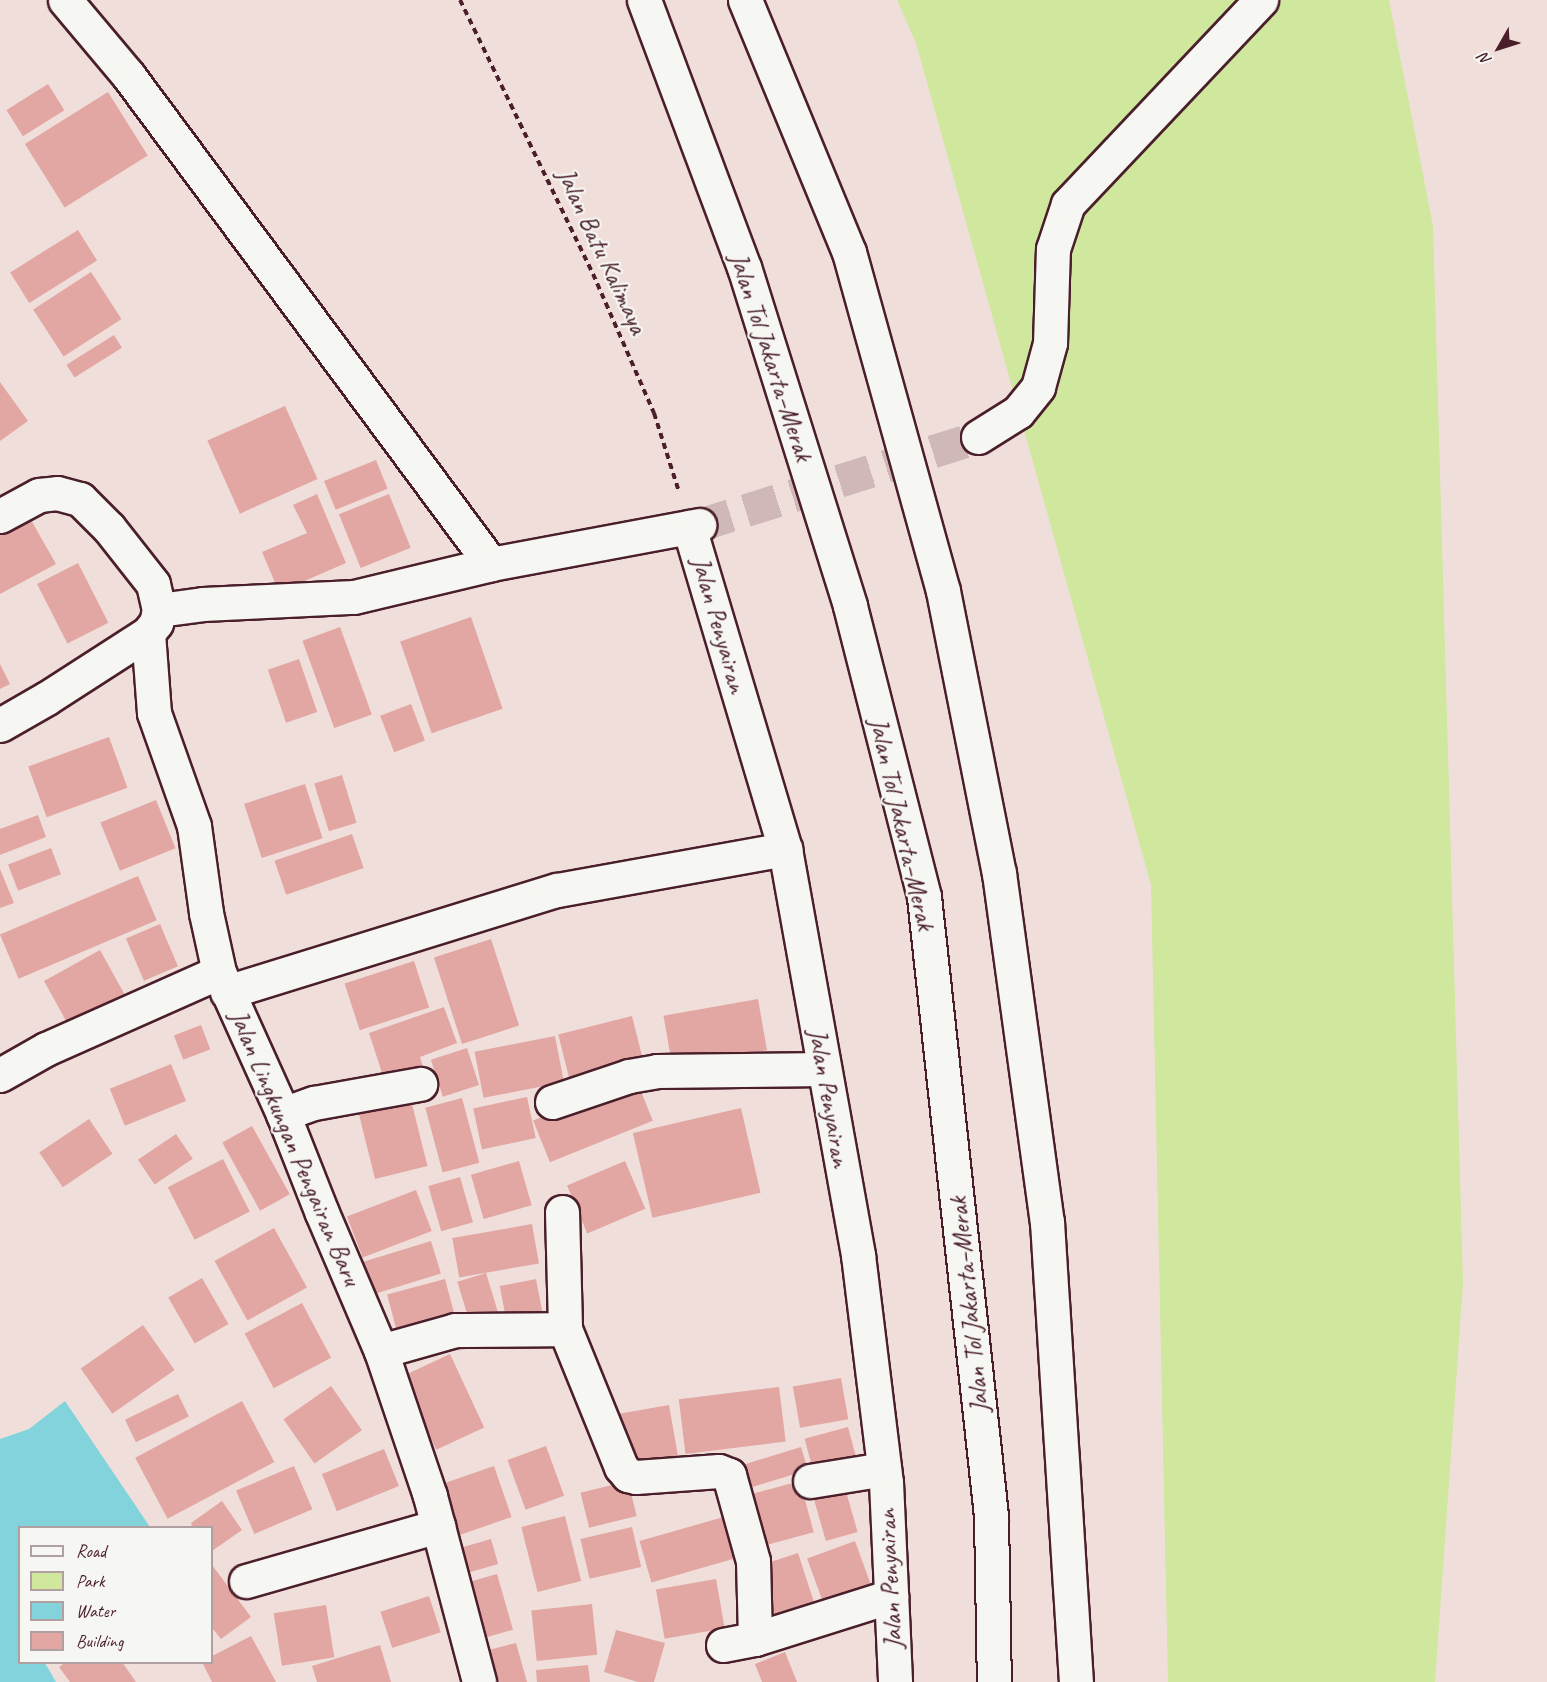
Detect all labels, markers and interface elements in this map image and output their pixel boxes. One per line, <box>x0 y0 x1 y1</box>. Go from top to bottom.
north arrow <box>1469 18 1529 78</box>
text: N <box>1474 49 1496 69</box>
street label: Jalan Batu Kalimaya <box>550 163 654 339</box>
street label: Jalan Tol Jakarta–Merak <box>723 249 819 465</box>
street label: Jalan Penyairan <box>685 553 753 697</box>
street label: Jalan Tol Jakarta–Merak <box>862 715 942 933</box>
street label: Jalan Lingkungan Pengairan Baru <box>223 1005 367 1291</box>
street label: Jalan Penyairan <box>801 1026 857 1170</box>
street label: Jalan Tol Jakarta–Merak <box>942 1195 996 1415</box>
street label: Jalan Penyairan <box>871 1508 909 1650</box>
legend <box>18 1526 213 1664</box>
text: Road <box>76 1540 106 1562</box>
text: Park <box>76 1570 105 1592</box>
text: Water <box>76 1600 115 1622</box>
text: Building <box>76 1630 123 1652</box>

